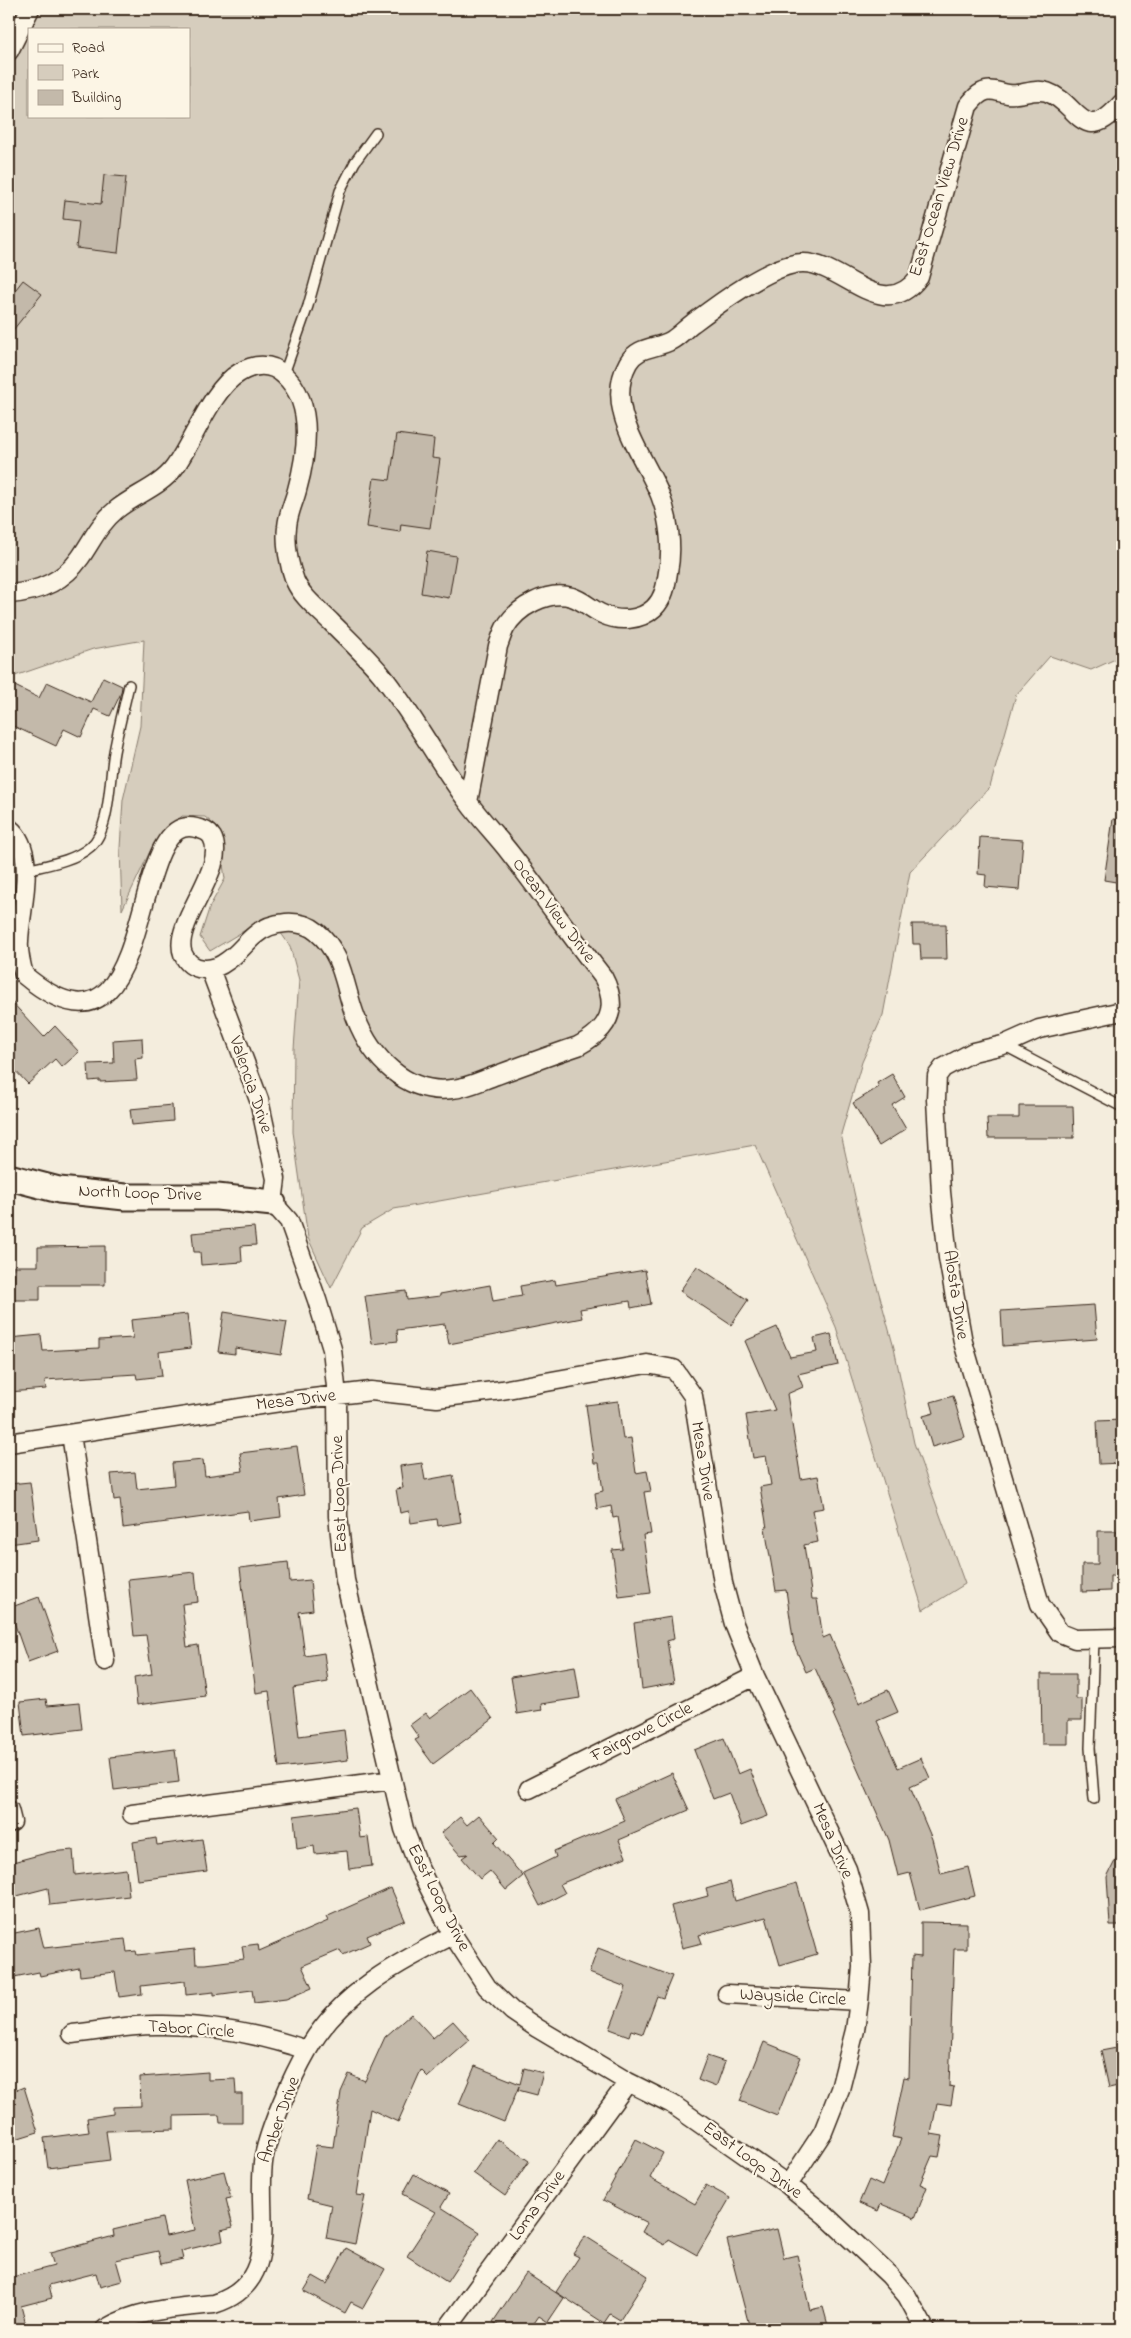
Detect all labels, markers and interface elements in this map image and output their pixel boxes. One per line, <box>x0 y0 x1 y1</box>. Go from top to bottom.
legend <box>28 28 190 118</box>
text: Road <box>72 37 105 59</box>
text: Park <box>72 63 100 85</box>
text: Building <box>71 87 121 110</box>
street label: East Ocean View Drive <box>903 113 977 280</box>
street label: Ocean View Drive <box>505 853 602 970</box>
street label: Valencia Drive <box>221 1032 279 1138</box>
street label: North Loop Drive <box>78 1179 203 1209</box>
street label: Alosta Drive <box>935 1248 975 1343</box>
street label: Mesa Drive <box>255 1383 338 1419</box>
street label: Mesa Drive <box>683 1419 721 1503</box>
street label: East Loop Drive <box>325 1434 355 1553</box>
street label: Fairgrove Circle <box>586 1696 699 1771</box>
street label: Mesa Drive <box>804 1799 860 1884</box>
street label: East Loop Drive <box>400 1840 477 1957</box>
street label: Wayside Circle <box>739 1982 848 2014</box>
street label: Tabor Circle <box>147 2014 236 2046</box>
street label: Amber Drive <box>252 2072 308 2167</box>
street label: East Loop Drive <box>697 2116 808 2207</box>
street label: Loma Drive <box>503 2165 573 2247</box>

